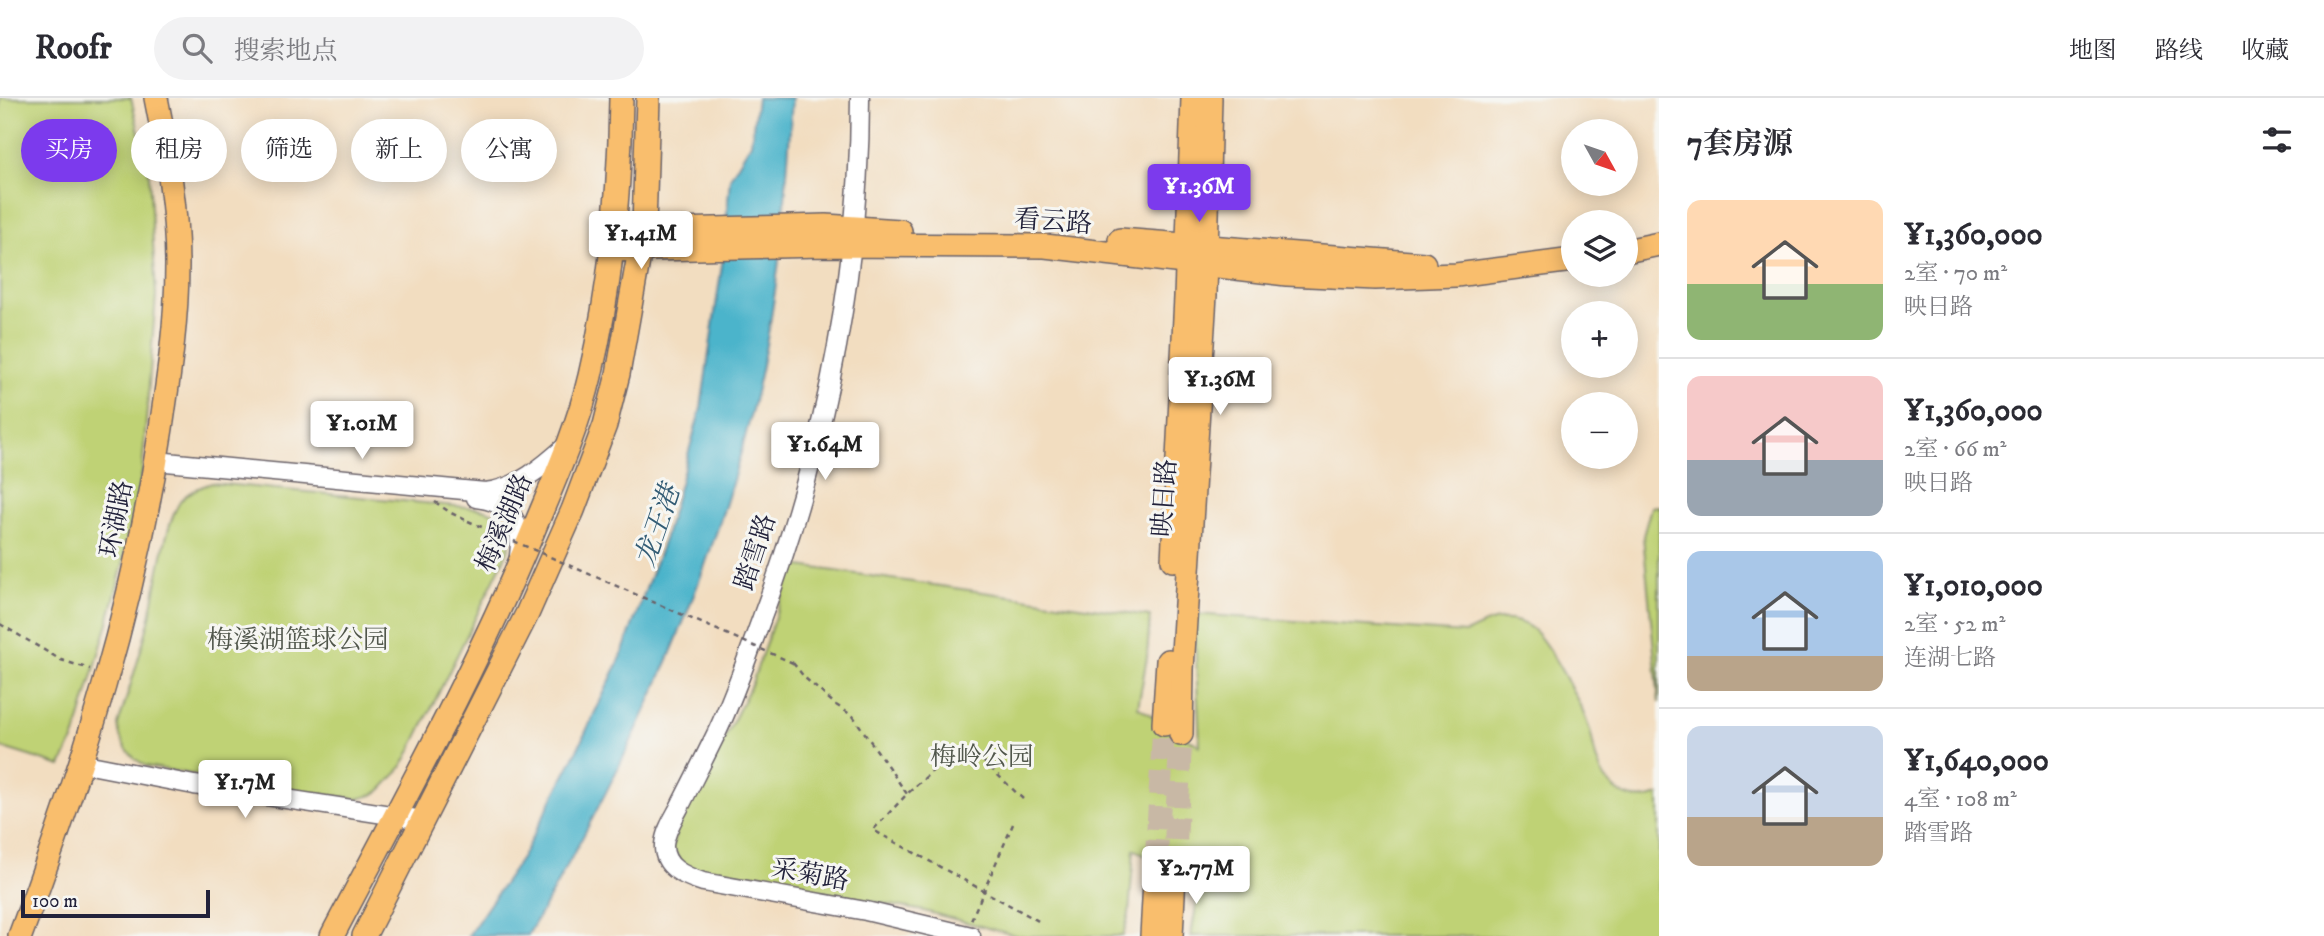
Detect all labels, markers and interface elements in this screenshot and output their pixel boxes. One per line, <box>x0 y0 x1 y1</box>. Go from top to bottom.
search box <box>154 17 644 80</box>
text: Roofr <box>35 28 112 69</box>
icon: search <box>178 29 216 67</box>
text: 搜索地点 <box>234 35 338 68</box>
text: 地图 <box>2069 36 2117 66</box>
text: 路线 <box>2155 36 2203 66</box>
text: 收藏 <box>2241 36 2289 66</box>
chip: 买房 <box>21 119 117 182</box>
chip: 租房 <box>131 119 227 182</box>
chip: 筛选 <box>241 119 337 182</box>
chip: 新上 <box>351 119 447 182</box>
chip: 公寓 <box>461 119 557 182</box>
north arrow <box>1561 119 1638 196</box>
map controls <box>1561 119 1638 469</box>
icon: filters <box>2258 121 2296 159</box>
text: 7套房源 <box>1687 126 1793 163</box>
pin: ¥1.36M <box>1142 164 1256 224</box>
text: ¥1.36M <box>1164 172 1234 201</box>
street label: 看云路 <box>1013 203 1093 241</box>
button: layers <box>1561 210 1638 287</box>
pin: ¥1.41M <box>584 212 698 271</box>
text: ¥1,360,000 <box>1904 217 2043 254</box>
text: ¥1.41M <box>605 219 677 248</box>
icon: home <box>1743 228 1827 312</box>
text: 2室 · 70 m² <box>1904 259 2007 288</box>
text: 映日路 <box>1904 293 1973 322</box>
button: + <box>1561 301 1638 378</box>
pin: ¥1.36M <box>1163 358 1277 417</box>
text: ¥1.36M <box>1185 365 1255 394</box>
button: − <box>1561 392 1638 469</box>
text: ¥1,360,000 <box>1904 393 2043 430</box>
pin: ¥1.01M <box>305 402 419 461</box>
icon: home <box>1743 404 1827 488</box>
text: ¥1.01M <box>326 409 398 438</box>
pin: ¥1.64M <box>768 422 882 482</box>
text: ¥1.64M <box>787 430 863 459</box>
text: 2室 · 66 m² <box>1904 435 2007 464</box>
street label: 映日路 <box>1146 458 1184 538</box>
street label: 梅溪湖路 <box>469 469 541 577</box>
text: 映日路 <box>1904 469 1973 498</box>
water label: 龙王港 <box>628 477 690 571</box>
street label: 环湖路 <box>93 478 141 560</box>
street label: 踏雪路 <box>728 510 784 594</box>
text: ¥1,010,000 <box>1904 568 2043 605</box>
icon: home <box>1743 579 1827 663</box>
text: 2室 · 52 m² <box>1904 610 2005 639</box>
park label: 梅溪湖篮球公园 <box>207 624 389 657</box>
text: 连湖七路 <box>1904 644 1996 673</box>
park label: 梅岭公园 <box>930 741 1034 774</box>
text: ¥1,640,000 <box>1904 743 2049 780</box>
icon: home <box>1743 754 1827 838</box>
pin: ¥1.7M <box>196 760 294 820</box>
text: ¥1.7M <box>214 768 276 797</box>
text: 4室 · 108 m² <box>1904 785 2017 814</box>
text: 踏雪路 <box>1904 819 1973 848</box>
pin: ¥2.77M <box>1139 846 1253 906</box>
street label: 采菊路 <box>769 852 851 898</box>
text: ¥2.77M <box>1158 854 1234 883</box>
scale bar <box>21 887 210 919</box>
text: 100 m <box>32 890 78 913</box>

